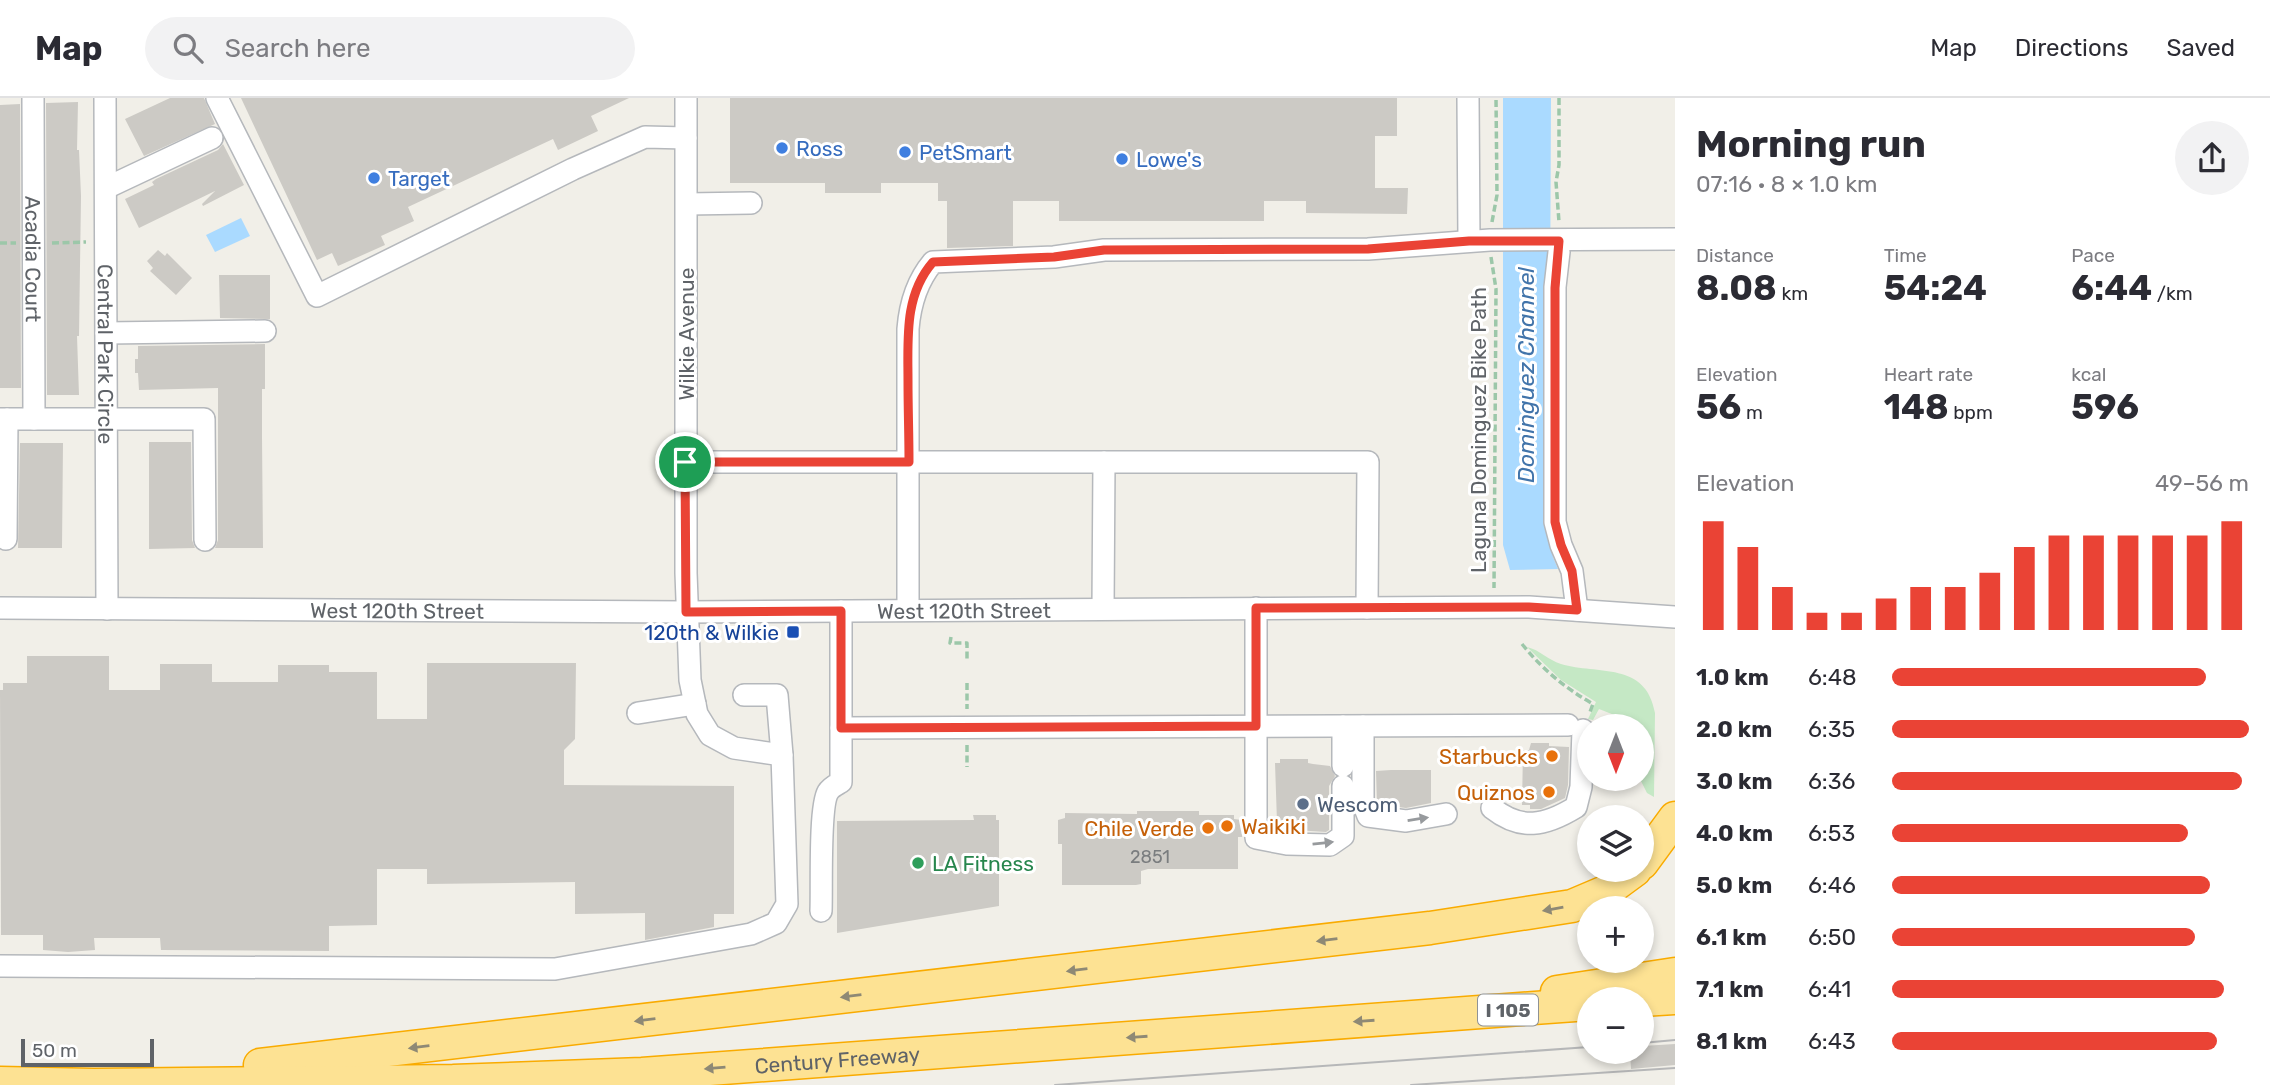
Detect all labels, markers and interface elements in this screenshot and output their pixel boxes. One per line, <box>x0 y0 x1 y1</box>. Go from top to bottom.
search box <box>145 17 635 80</box>
text: Map <box>35 29 103 68</box>
icon: search <box>169 29 207 67</box>
text: Search here <box>225 33 370 64</box>
text: Map <box>1930 34 1977 62</box>
text: Directions <box>2015 34 2128 62</box>
text: Saved <box>2166 34 2235 62</box>
text: Morning run <box>1696 121 1926 167</box>
button: share <box>2175 121 2249 195</box>
place label: Ross <box>796 136 843 161</box>
marker: Ross <box>774 140 790 156</box>
place label: PetSmart <box>919 140 1012 165</box>
marker: PetSmart <box>897 144 913 160</box>
place label: Lowe's <box>1136 147 1202 172</box>
marker: Lowe's <box>1114 151 1130 167</box>
place label: Target <box>388 166 450 191</box>
marker: Target <box>366 170 382 186</box>
text: 07:16 · 8 × 1.0 km <box>1696 170 1877 198</box>
street label: Acadia Court <box>21 196 46 322</box>
text: Distance <box>1696 244 1774 267</box>
text: Time <box>1884 244 1927 267</box>
text: Pace <box>2071 244 2115 267</box>
street label: Central Park Circle <box>93 264 119 444</box>
water label: Dominguez Channel <box>1512 267 1540 483</box>
text: 8.08 <box>1696 267 1777 309</box>
text: 54:24 <box>1884 267 1987 309</box>
text: 6:44 <box>2071 267 2152 309</box>
street label: Wilkie Avenue <box>674 268 699 400</box>
text: km <box>1777 282 1808 305</box>
text: /km <box>2152 282 2193 305</box>
street label: Laguna Dominguez Bike Path <box>1466 287 1491 573</box>
text: Elevation <box>1696 363 1777 386</box>
text: Heart rate <box>1884 363 1973 386</box>
text: kcal <box>2071 363 2106 386</box>
text: 56 <box>1696 386 1741 428</box>
text: 148 <box>1884 386 1949 428</box>
text: 596 <box>2071 386 2139 428</box>
text: m <box>1741 401 1763 424</box>
text: bpm <box>1949 401 1993 424</box>
pin <box>655 432 715 492</box>
icon: arrive <box>666 443 704 481</box>
text: Elevation <box>1696 469 1795 497</box>
text: 49–56 m <box>2155 469 2249 497</box>
street label: West 120th Street <box>310 597 484 623</box>
street label: West 120th Street <box>877 597 1051 623</box>
place label: 120th & Wilkie <box>644 620 779 645</box>
marker: 120th & Wilkie <box>785 624 801 640</box>
text: 1.0 km <box>1696 663 1769 691</box>
text: 6:48 <box>1808 663 1857 691</box>
north arrow <box>1577 714 1654 791</box>
map controls <box>1577 714 1654 1064</box>
text: 2.0 km <box>1696 715 1772 743</box>
text: 6:35 <box>1808 715 1855 743</box>
place label: Starbucks <box>1439 744 1538 769</box>
marker: Starbucks <box>1544 748 1560 764</box>
text: 3.0 km <box>1696 767 1773 795</box>
text: 6:36 <box>1808 767 1855 795</box>
place label: Quiznos <box>1457 780 1535 805</box>
marker: Quiznos <box>1541 784 1557 800</box>
place label: Wescom <box>1317 792 1398 817</box>
marker: Wescom <box>1295 796 1311 812</box>
button: layers <box>1577 805 1654 882</box>
one-way arrow <box>1407 813 1429 824</box>
place label: Waikiki <box>1241 814 1306 839</box>
place label: Chile Verde <box>1084 816 1194 841</box>
marker: Waikiki <box>1219 818 1235 834</box>
text: 4.0 km <box>1696 819 1773 847</box>
text: 6:53 <box>1808 819 1855 847</box>
marker: Chile Verde <box>1200 820 1216 836</box>
one-way arrow <box>1312 837 1334 848</box>
house number: 2851 <box>1130 846 1170 868</box>
place label: LA Fitness <box>932 851 1034 876</box>
marker: LA Fitness <box>910 855 926 871</box>
text: 5.0 km <box>1696 871 1772 899</box>
text: 6:46 <box>1808 871 1856 899</box>
button: + <box>1577 896 1654 973</box>
one-way arrow <box>1542 904 1564 915</box>
text: 6.1 km <box>1696 923 1767 951</box>
text: 6:50 <box>1808 923 1856 951</box>
one-way arrow <box>1316 935 1338 946</box>
one-way arrow <box>1066 964 1088 975</box>
text: 7.1 km <box>1696 975 1764 1003</box>
text: 6:41 <box>1808 975 1851 1003</box>
button: − <box>1577 987 1654 1064</box>
one-way arrow <box>840 991 862 1002</box>
road number: I 105 <box>1478 994 1538 1026</box>
one-way arrow <box>634 1015 656 1026</box>
one-way arrow <box>1353 1015 1375 1026</box>
text: 8.1 km <box>1696 1027 1767 1055</box>
text: 6:43 <box>1808 1027 1856 1055</box>
one-way arrow <box>1126 1032 1148 1043</box>
scale bar <box>21 1036 154 1068</box>
text: 50 m <box>32 1039 77 1062</box>
one-way arrow <box>408 1041 430 1052</box>
street label: Century Freeway <box>754 1041 921 1078</box>
one-way arrow <box>704 1063 726 1074</box>

